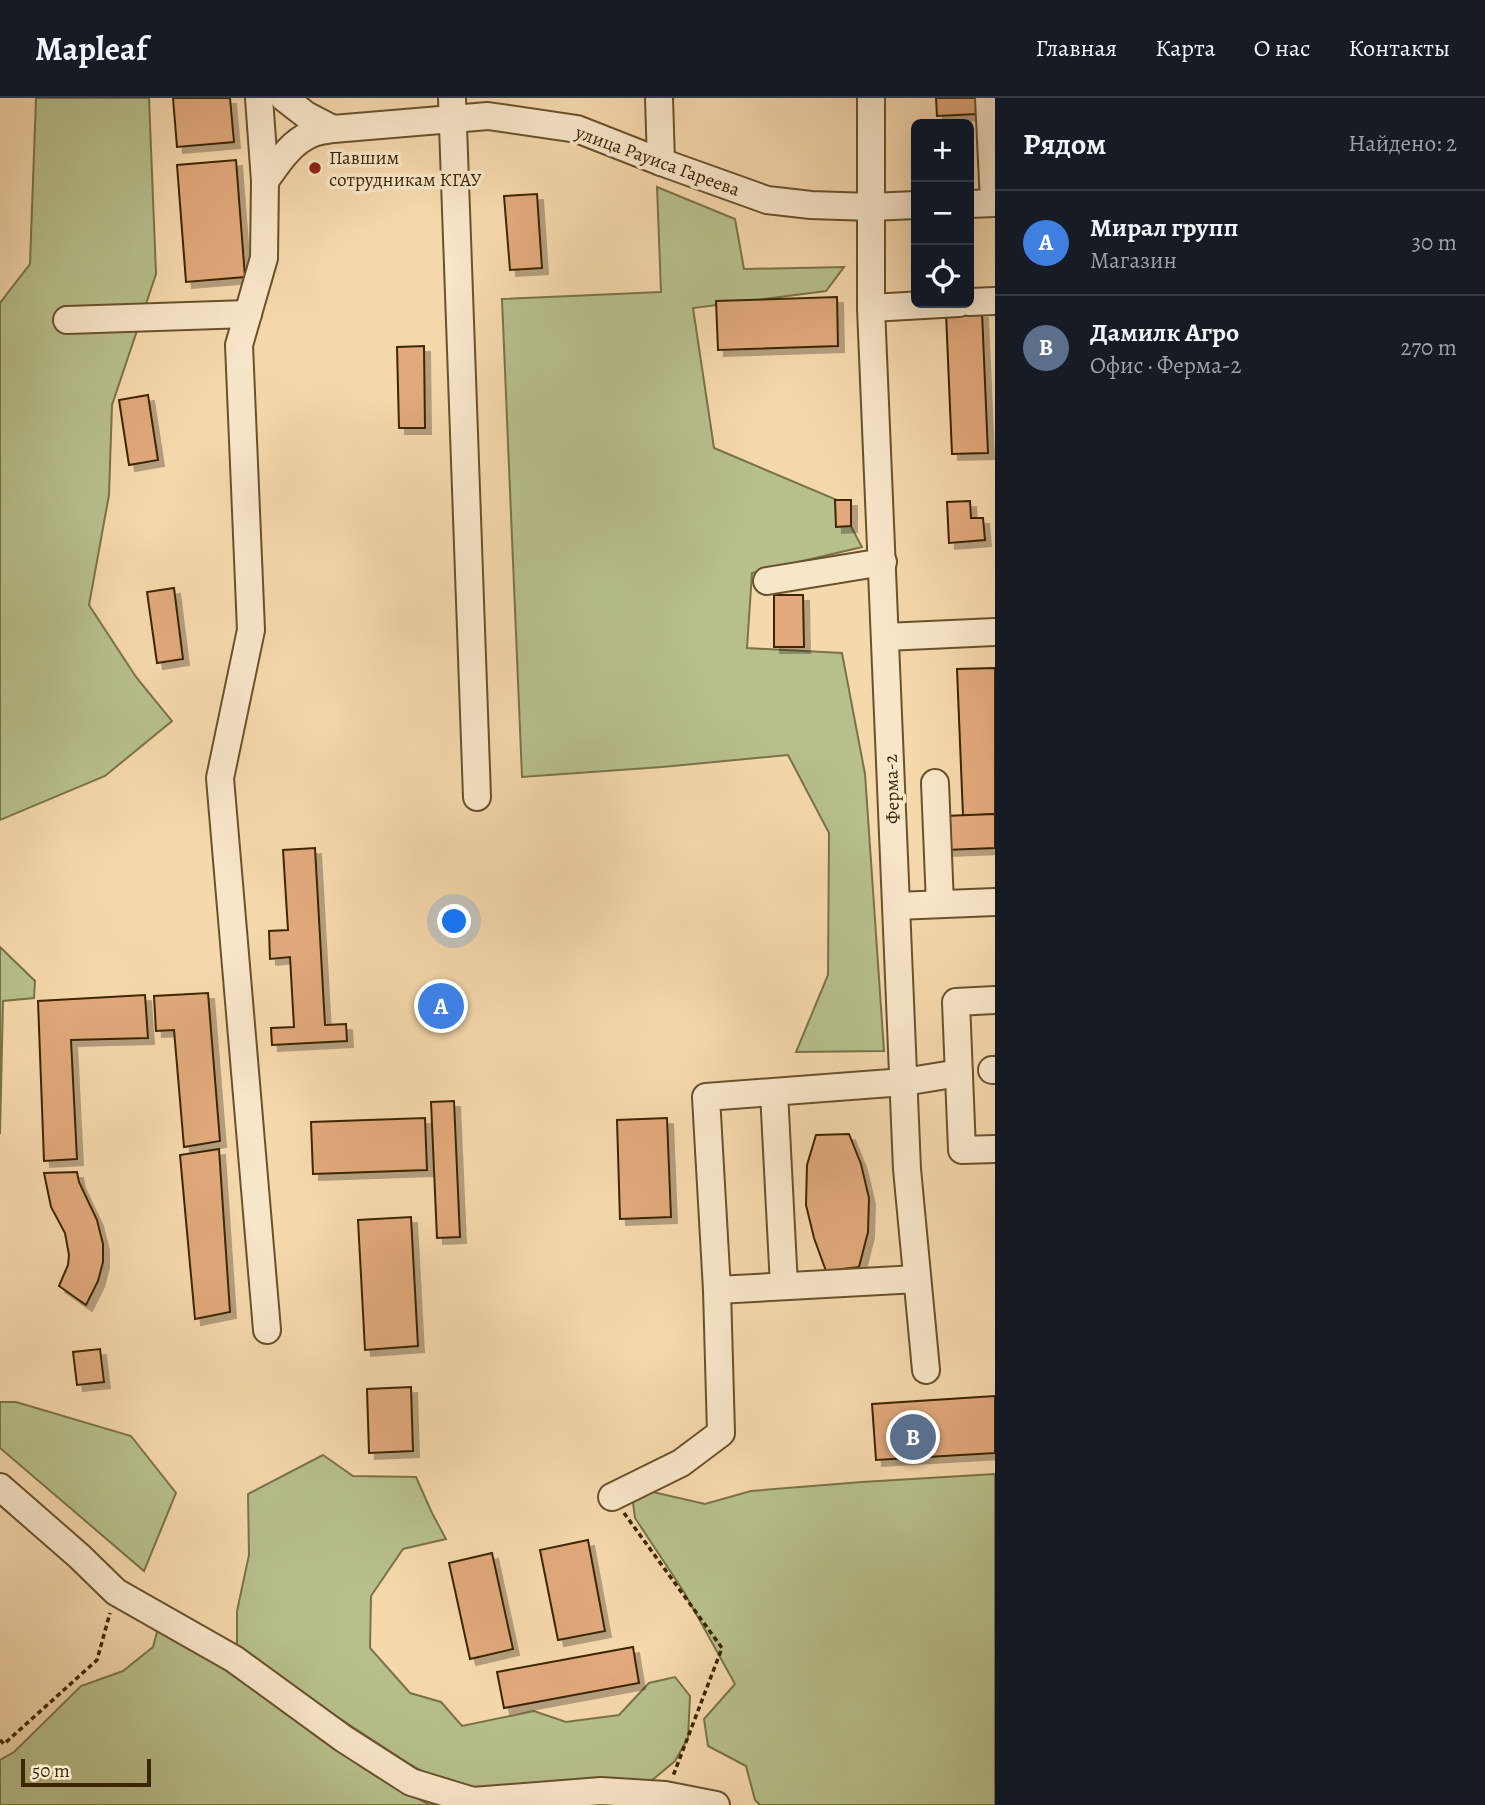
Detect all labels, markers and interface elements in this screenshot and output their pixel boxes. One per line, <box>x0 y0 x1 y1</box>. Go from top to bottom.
text: Mapleaf <box>35 26 147 71</box>
text: Главная <box>1036 32 1117 64</box>
text: Карта <box>1155 32 1216 64</box>
text: О нас <box>1254 32 1310 64</box>
text: Контакты <box>1348 32 1450 64</box>
street label: улица Рауиса Гареева <box>571 119 744 203</box>
map controls <box>911 119 974 308</box>
button: + <box>911 119 974 182</box>
text: Рядом <box>1023 124 1106 164</box>
text: Найдено: 2 <box>1348 128 1457 159</box>
place label: Павшим сотрудникам КГАУ <box>329 145 482 193</box>
marker: Павшим сотрудникам КГАУ <box>307 160 323 176</box>
button: − <box>911 182 974 245</box>
text: Мирал групп <box>1090 210 1239 245</box>
text: A <box>1039 227 1053 258</box>
text: 30 m <box>1411 227 1457 258</box>
button: locate <box>911 245 974 308</box>
text: Магазин <box>1090 245 1177 276</box>
text: Дамилк Агро <box>1090 315 1239 350</box>
text: B <box>1039 332 1053 363</box>
text: 270 m <box>1400 332 1457 363</box>
text: Офис · Ферма-2 <box>1090 350 1241 381</box>
street label: Ферма-2 <box>878 754 906 824</box>
your location <box>437 904 471 938</box>
pin: A <box>418 980 464 1032</box>
pin: B <box>890 1411 936 1463</box>
scale bar <box>21 1756 150 1788</box>
text: 50 m <box>32 1758 70 1784</box>

